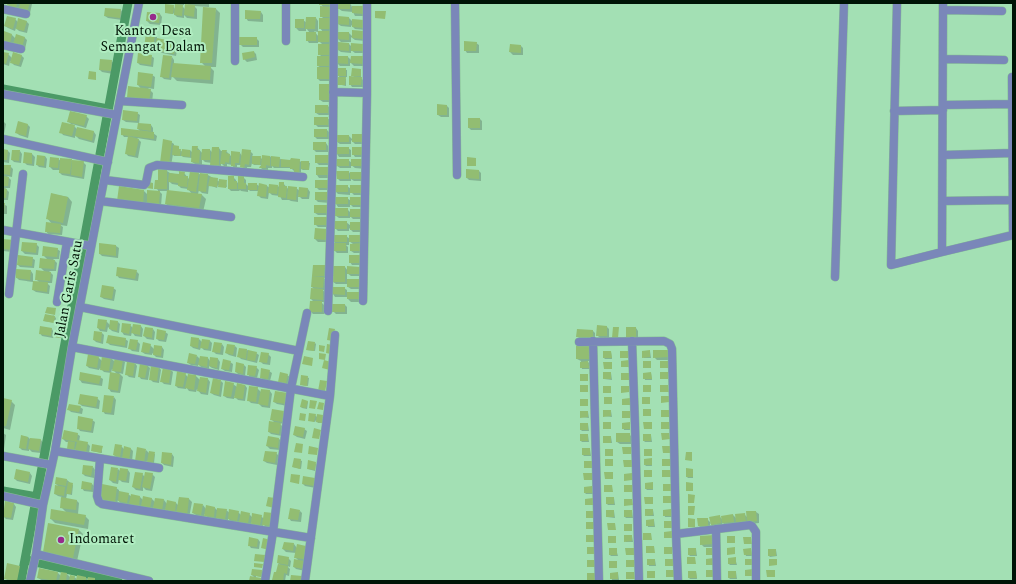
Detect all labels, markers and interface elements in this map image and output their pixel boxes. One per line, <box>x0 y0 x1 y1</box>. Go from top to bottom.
marker: Kantor Desa Semangat Dalam <box>148 12 158 22</box>
place label: Kantor Desa Semangat Dalam <box>101 24 205 56</box>
street label: Jalan Garis Satu <box>52 239 88 339</box>
place label: Indomaret <box>69 532 134 548</box>
marker: Indomaret <box>56 535 66 545</box>

